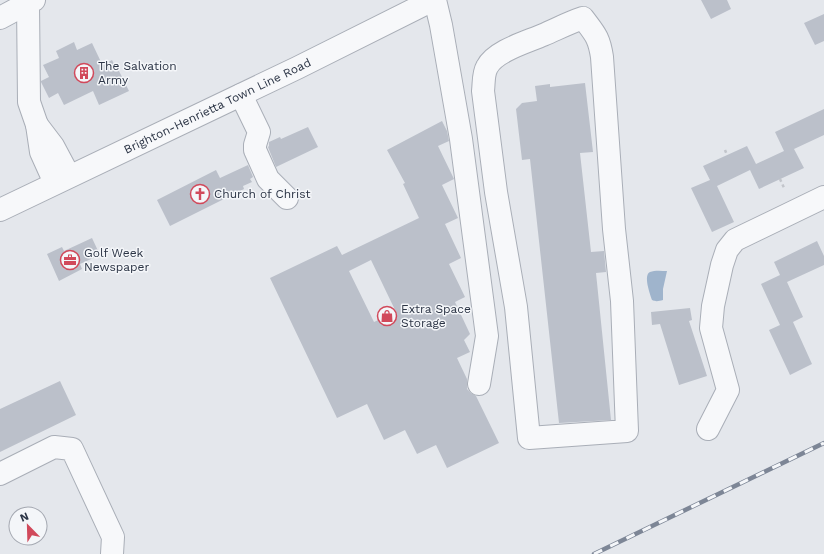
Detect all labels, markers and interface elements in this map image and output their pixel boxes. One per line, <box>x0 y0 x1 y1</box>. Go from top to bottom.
street label: Brighton-Henrietta Town Line Road <box>122 55 313 157</box>
place label: The Salvation Army <box>98 59 177 87</box>
building icon: The Salvation Army <box>73 62 95 84</box>
church icon: Church of Christ <box>189 183 211 205</box>
place label: Church of Christ <box>214 187 311 201</box>
place label: Golf Week Newspaper <box>84 246 149 274</box>
office icon: Golf Week Newspaper <box>59 249 81 271</box>
place label: Extra Space Storage <box>401 302 471 330</box>
shop icon: Extra Space Storage <box>376 305 398 327</box>
north arrow <box>8 506 48 546</box>
text: N <box>18 510 31 525</box>

